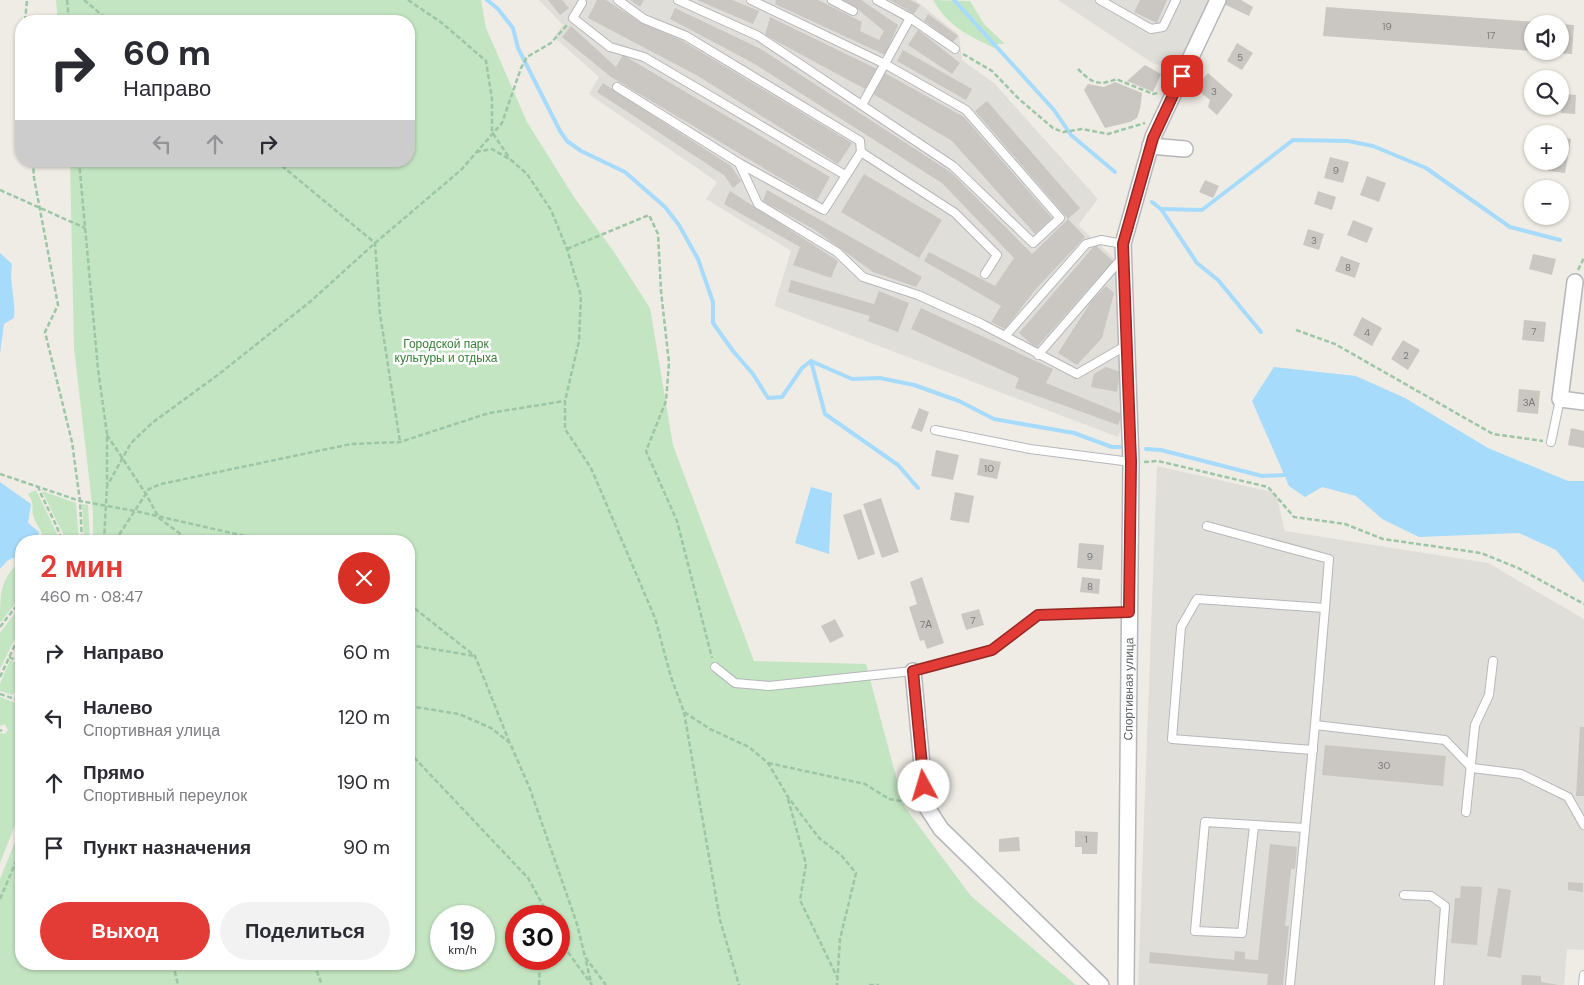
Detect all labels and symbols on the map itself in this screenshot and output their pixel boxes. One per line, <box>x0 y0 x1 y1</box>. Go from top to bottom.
house number: 19 <box>1382 20 1392 33</box>
house number: 17 <box>1487 29 1495 42</box>
house number: 5 <box>1237 51 1243 64</box>
pin <box>1161 55 1203 97</box>
house number: 3 <box>1211 85 1217 98</box>
house number: 9 <box>1333 164 1339 177</box>
house number: 3 <box>1311 234 1317 247</box>
house number: 8 <box>1345 261 1351 274</box>
house number: 7 <box>1531 325 1537 338</box>
house number: 4 <box>1364 326 1370 339</box>
park label: Городской парк культуры и отдыха <box>395 336 498 366</box>
house number: 2 <box>1403 349 1409 362</box>
house number: 3А <box>1523 396 1536 409</box>
house number: 10 <box>984 462 994 475</box>
house number: 9 <box>1087 550 1093 563</box>
house number: 8 <box>1087 580 1093 593</box>
house number: 7 <box>970 614 976 627</box>
house number: 7А <box>920 618 932 631</box>
street label: Спортивная улица <box>1120 637 1137 741</box>
position arrow <box>897 759 949 811</box>
house number: 30 <box>1378 759 1391 772</box>
house number: 1 <box>1084 833 1088 846</box>
speed limit sign: 30 <box>505 905 570 970</box>

